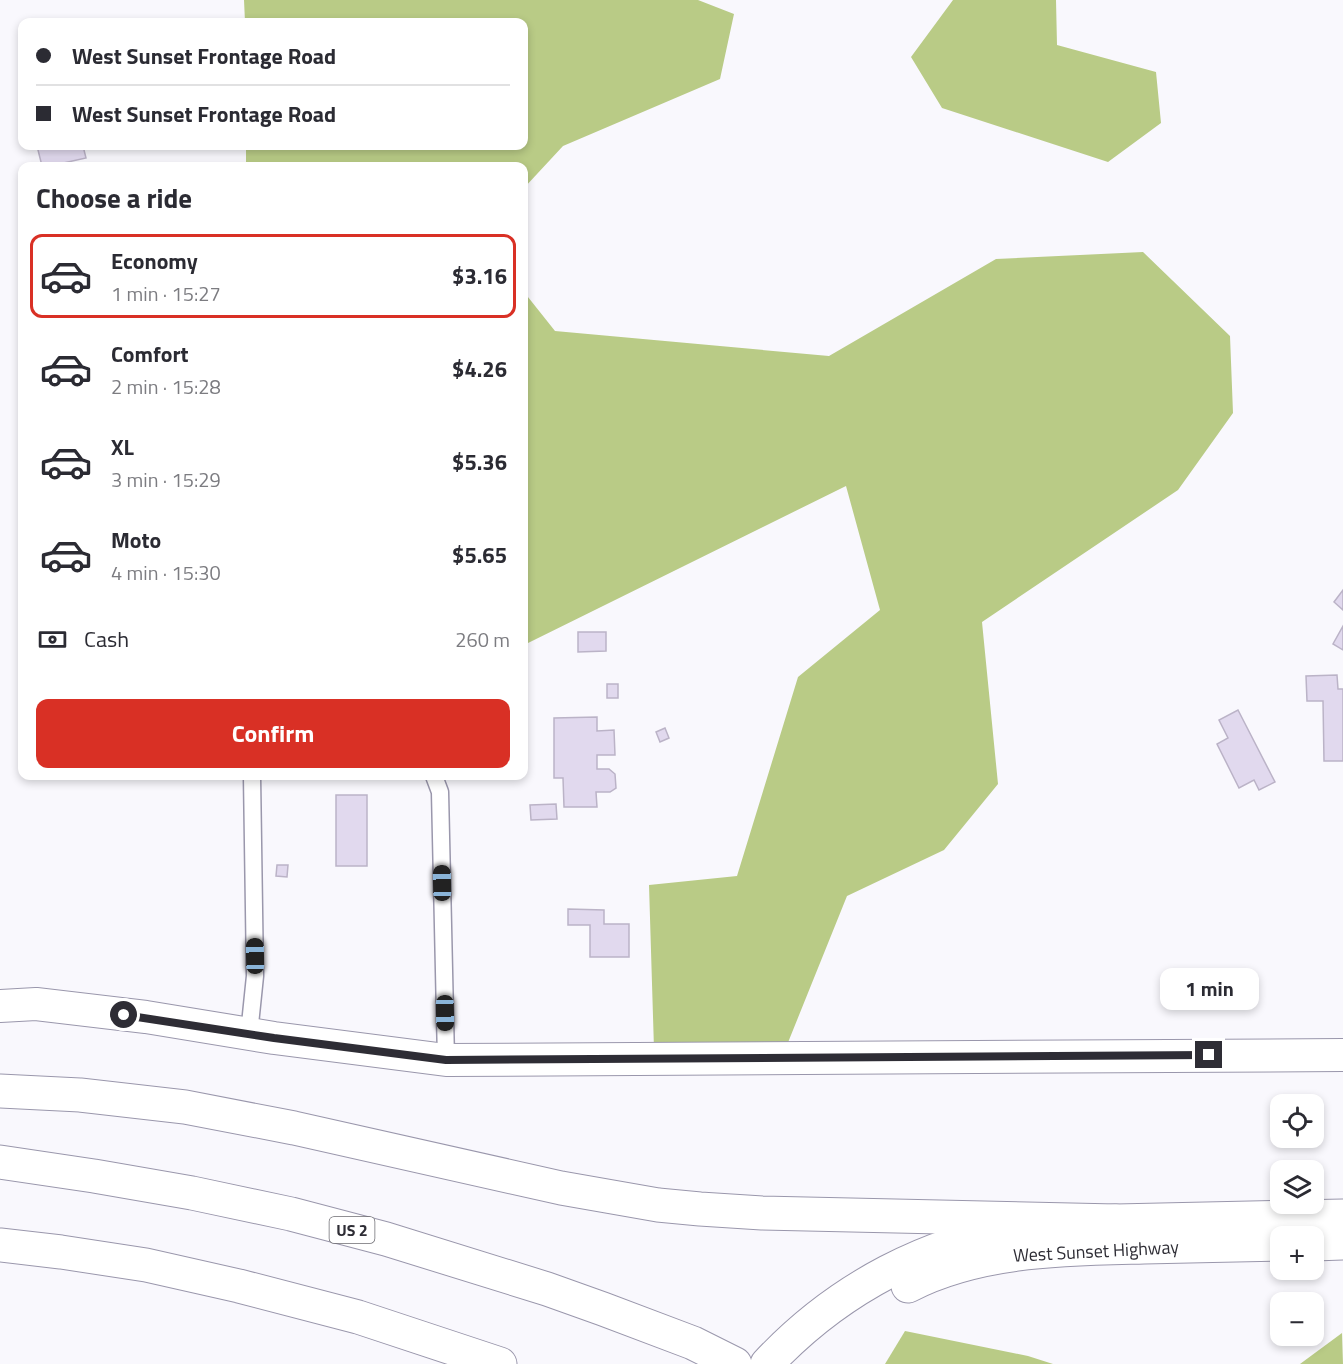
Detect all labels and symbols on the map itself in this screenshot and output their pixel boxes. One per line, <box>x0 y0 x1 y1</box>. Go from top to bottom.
car <box>433 865 451 901</box>
car <box>246 938 264 974</box>
callout: 1 min <box>1160 968 1258 1010</box>
car <box>436 995 454 1031</box>
route start <box>110 1001 137 1028</box>
route end <box>1195 1041 1222 1068</box>
road number: US 2 <box>330 1217 374 1243</box>
street label: West Sunset Highway <box>1012 1233 1180 1269</box>

